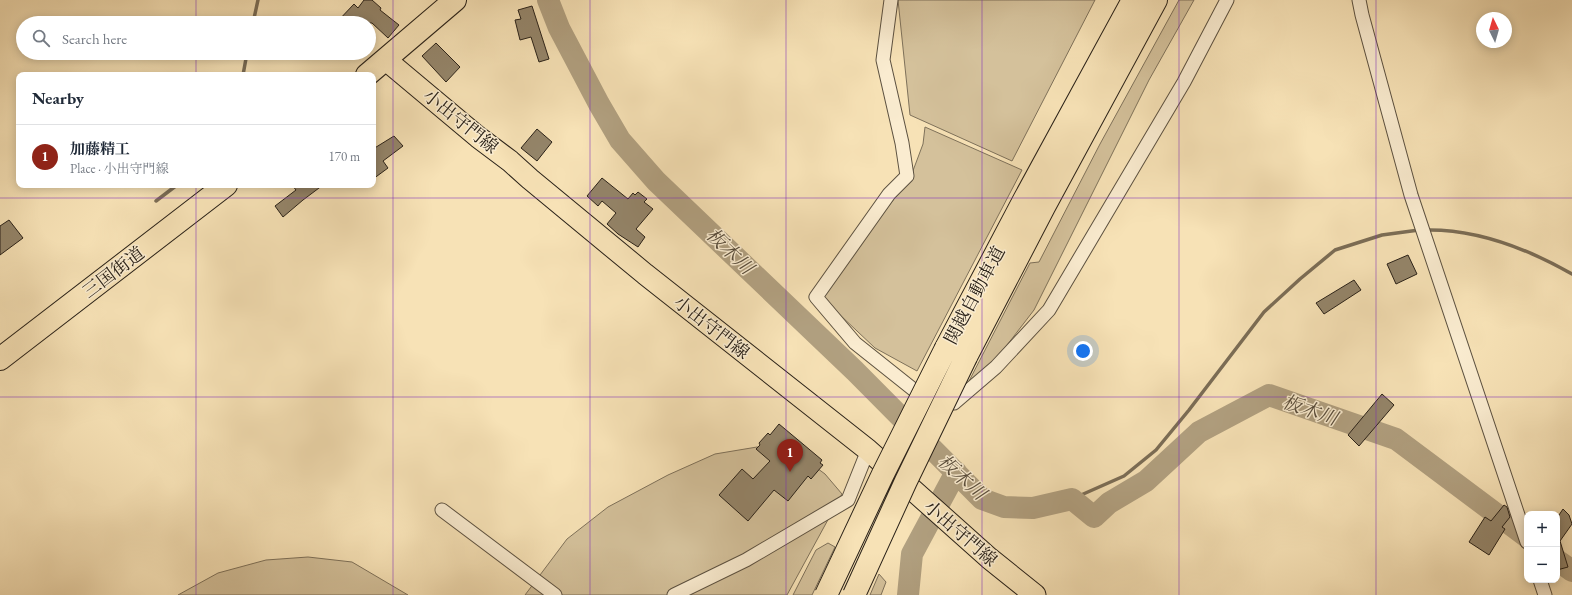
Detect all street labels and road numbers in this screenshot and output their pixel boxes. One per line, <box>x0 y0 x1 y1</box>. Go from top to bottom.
street label: 小出守門線 <box>419 84 503 158</box>
street label: 三国街道 <box>77 241 149 303</box>
street label: 関越自動車道 <box>938 242 1010 348</box>
street label: 小出守門線 <box>669 290 755 364</box>
street label: 小出守門線 <box>919 495 1003 571</box>

